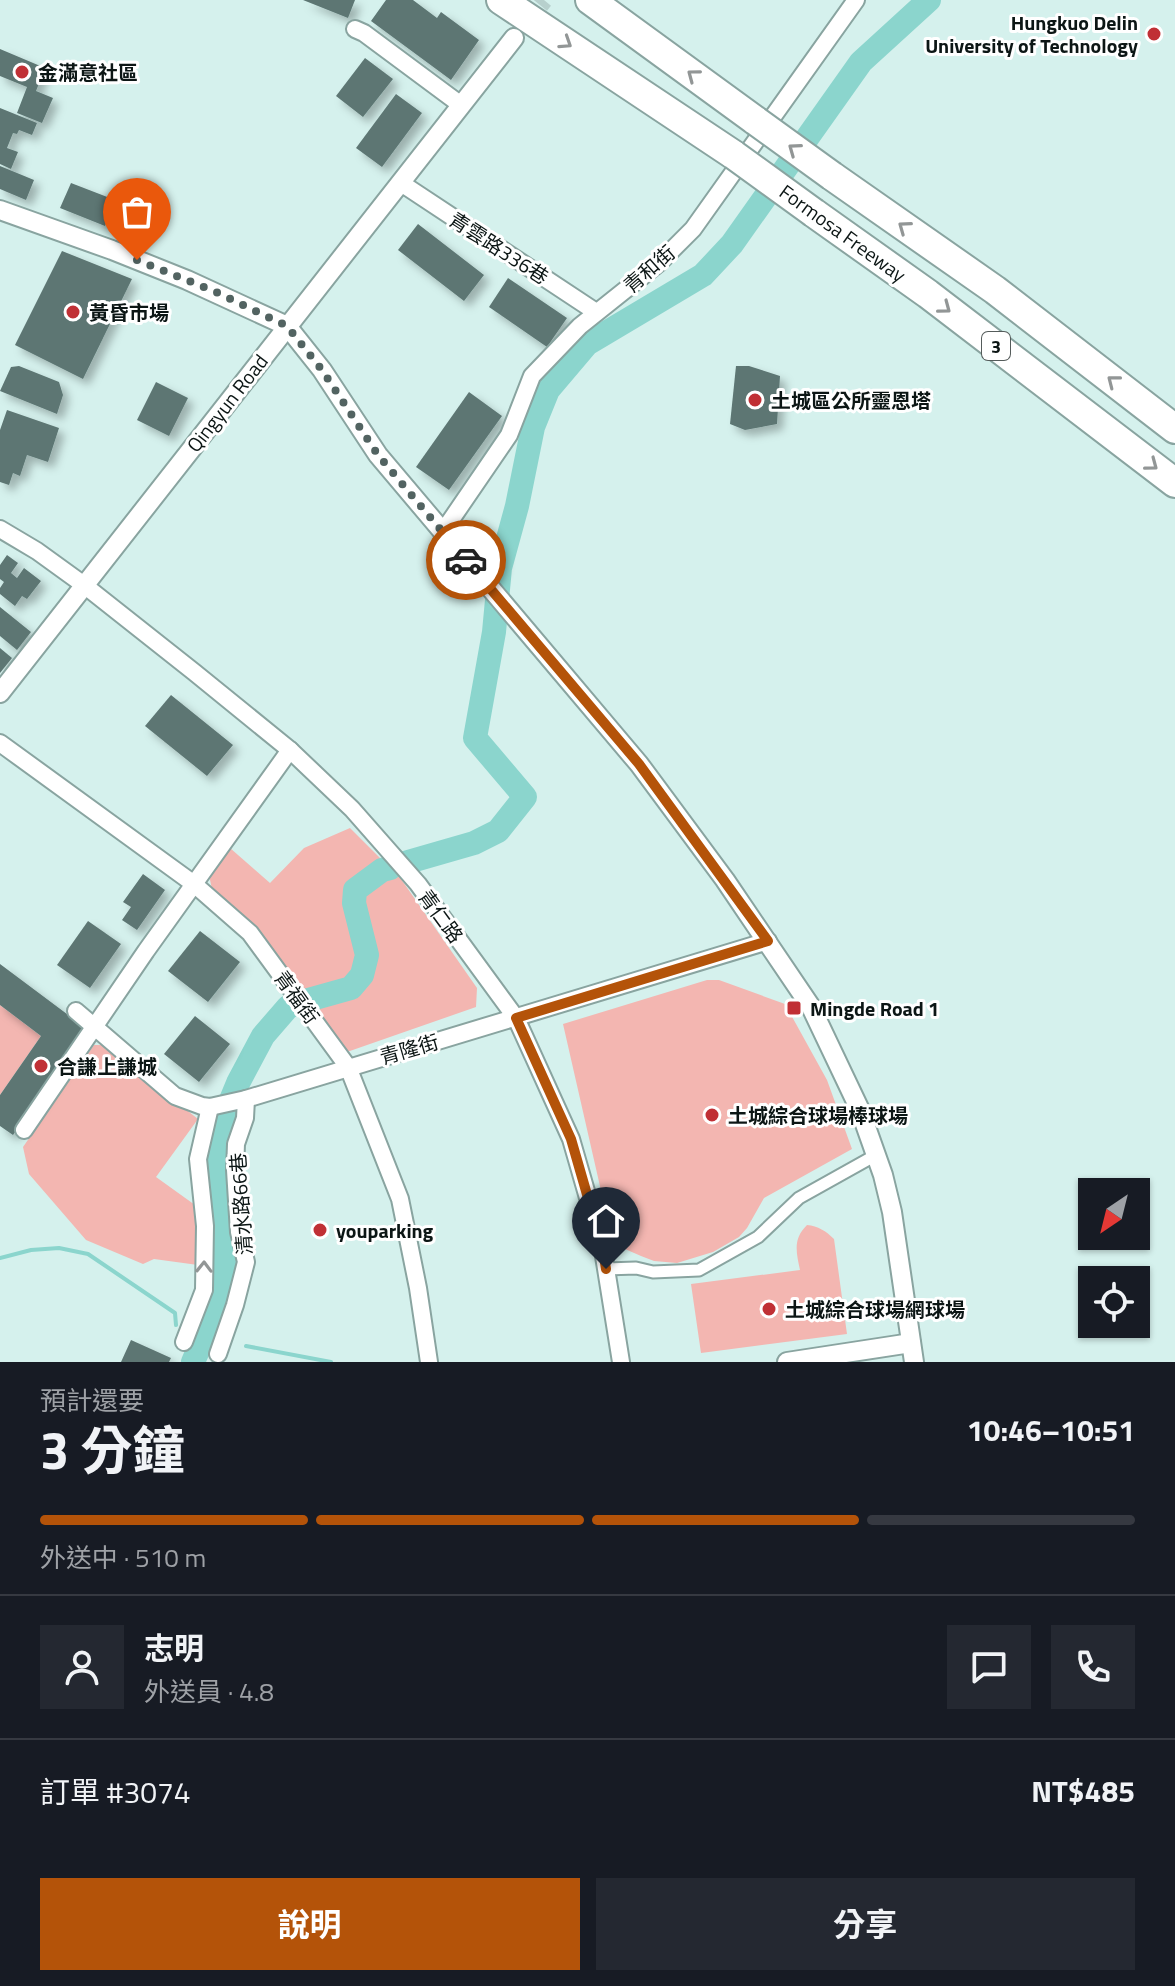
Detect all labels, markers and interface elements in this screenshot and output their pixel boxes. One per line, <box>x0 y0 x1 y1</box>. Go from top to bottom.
place label: Hungkuo Delin University of Technology <box>925 7 1138 61</box>
marker: Hungkuo Delin University of Technology <box>1145 25 1163 43</box>
one-way arrow <box>557 33 572 48</box>
place label: 金滿意社區 <box>38 57 138 88</box>
marker: 金滿意社區 <box>13 63 31 81</box>
one-way arrow <box>688 70 702 85</box>
one-way arrow <box>788 144 803 159</box>
street label: Formosa Freeway <box>773 176 913 290</box>
pin <box>103 178 171 260</box>
icon: bag <box>115 190 159 234</box>
street label: 青雲路336巷 <box>443 204 555 292</box>
one-way arrow <box>898 223 912 237</box>
street label: 青和街 <box>616 238 682 300</box>
place label: 黃昏市場 <box>89 297 169 328</box>
one-way arrow <box>937 298 951 312</box>
marker: 黃昏市場 <box>64 303 82 321</box>
road number: 3 <box>982 332 1010 360</box>
street label: Qingyun Road <box>179 347 275 459</box>
one-way arrow <box>1107 377 1122 391</box>
place label: 土城區公所靈恩塔 <box>771 385 931 416</box>
marker: 土城區公所靈恩塔 <box>746 391 764 409</box>
one-way arrow <box>1143 456 1158 470</box>
courier <box>426 520 506 600</box>
icon: car <box>444 538 488 582</box>
street label: 青仁路 <box>411 883 471 949</box>
street label: 青福街 <box>267 964 327 1030</box>
place label: Mingde Road 1 <box>810 993 939 1024</box>
marker: Mingde Road 1 <box>785 999 803 1017</box>
street label: 青隆街 <box>376 1026 442 1072</box>
place label: 合謙上謙城 <box>57 1051 157 1082</box>
marker: 合謙上謙城 <box>32 1057 50 1075</box>
place label: 土城綜合球場棒球場 <box>728 1100 908 1131</box>
marker: 土城綜合球場棒球場 <box>703 1106 721 1124</box>
street label: 清水路66巷 <box>222 1152 260 1256</box>
north arrow <box>1078 1178 1150 1250</box>
map controls <box>1078 1178 1150 1338</box>
pin <box>572 1187 640 1269</box>
icon: home <box>584 1199 628 1243</box>
place label: youparking <box>336 1215 434 1246</box>
marker: youparking <box>311 1221 329 1239</box>
one-way arrow <box>195 1260 213 1273</box>
button: locate <box>1078 1266 1150 1338</box>
place label: 土城綜合球場網球場 <box>785 1294 965 1325</box>
marker: 土城綜合球場網球場 <box>760 1300 778 1318</box>
text: 預計還要 <box>40 1381 144 1420</box>
text: 10:46–10:51 <box>967 1407 1135 1453</box>
text: 3 分鐘 <box>40 1410 185 1489</box>
text: 外送中 · 510 m <box>40 1538 206 1577</box>
button: person <box>40 1625 124 1709</box>
text: 志明 <box>144 1625 204 1671</box>
button: chat <box>947 1625 1031 1709</box>
button: phone <box>1051 1625 1135 1709</box>
text: 外送員 · 4.8 <box>144 1672 274 1711</box>
text: NT$485 <box>1031 1768 1135 1814</box>
text: 訂單 #3074 <box>40 1769 191 1815</box>
button: 說明 <box>40 1878 580 1970</box>
button: 分享 <box>596 1878 1135 1970</box>

